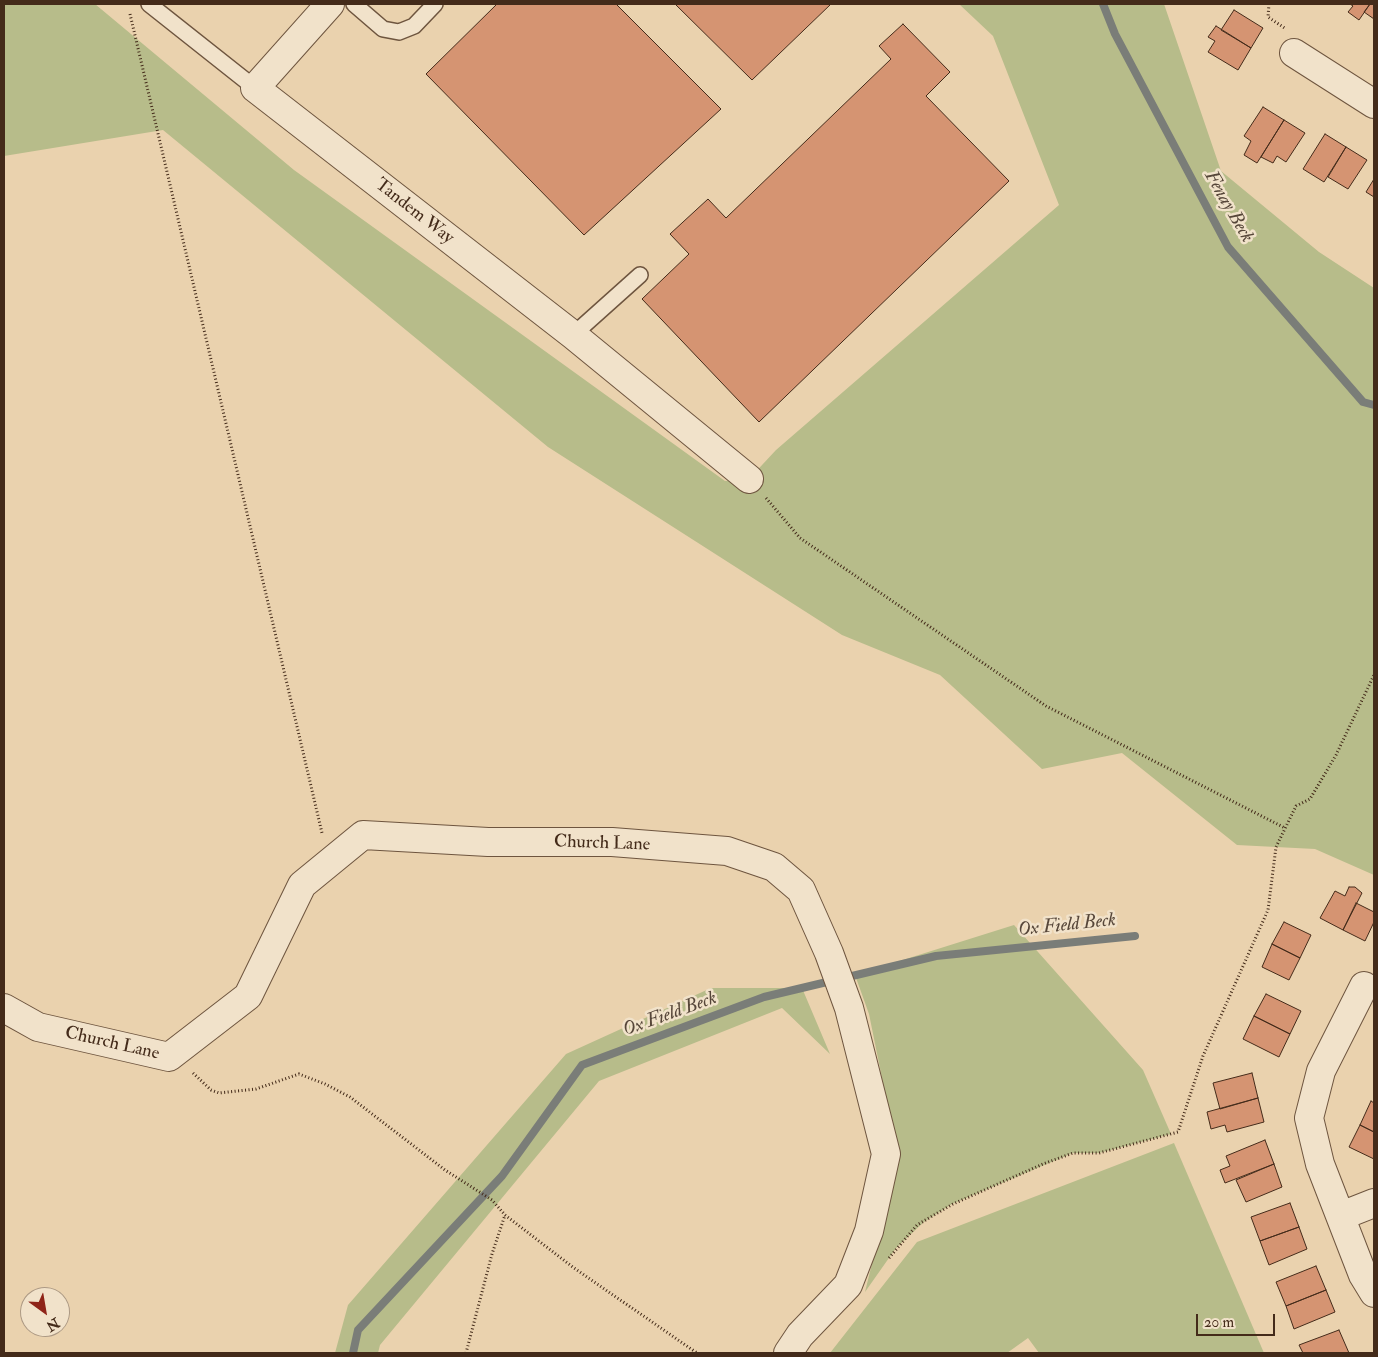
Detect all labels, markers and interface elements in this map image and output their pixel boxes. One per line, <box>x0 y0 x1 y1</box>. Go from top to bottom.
water label: Fenay Beck <box>1198 167 1258 247</box>
street label: Tandem Way <box>370 175 458 249</box>
street label: Church Lane <box>554 832 650 856</box>
water label: Ox Field Beck <box>1017 910 1117 942</box>
water label: Ox Field Beck <box>620 988 720 1042</box>
street label: Church Lane <box>63 1023 161 1065</box>
north arrow <box>20 1287 70 1337</box>
scale bar <box>1198 1304 1277 1336</box>
text: 20 m <box>1204 1313 1234 1332</box>
text: N <box>43 1314 63 1335</box>

